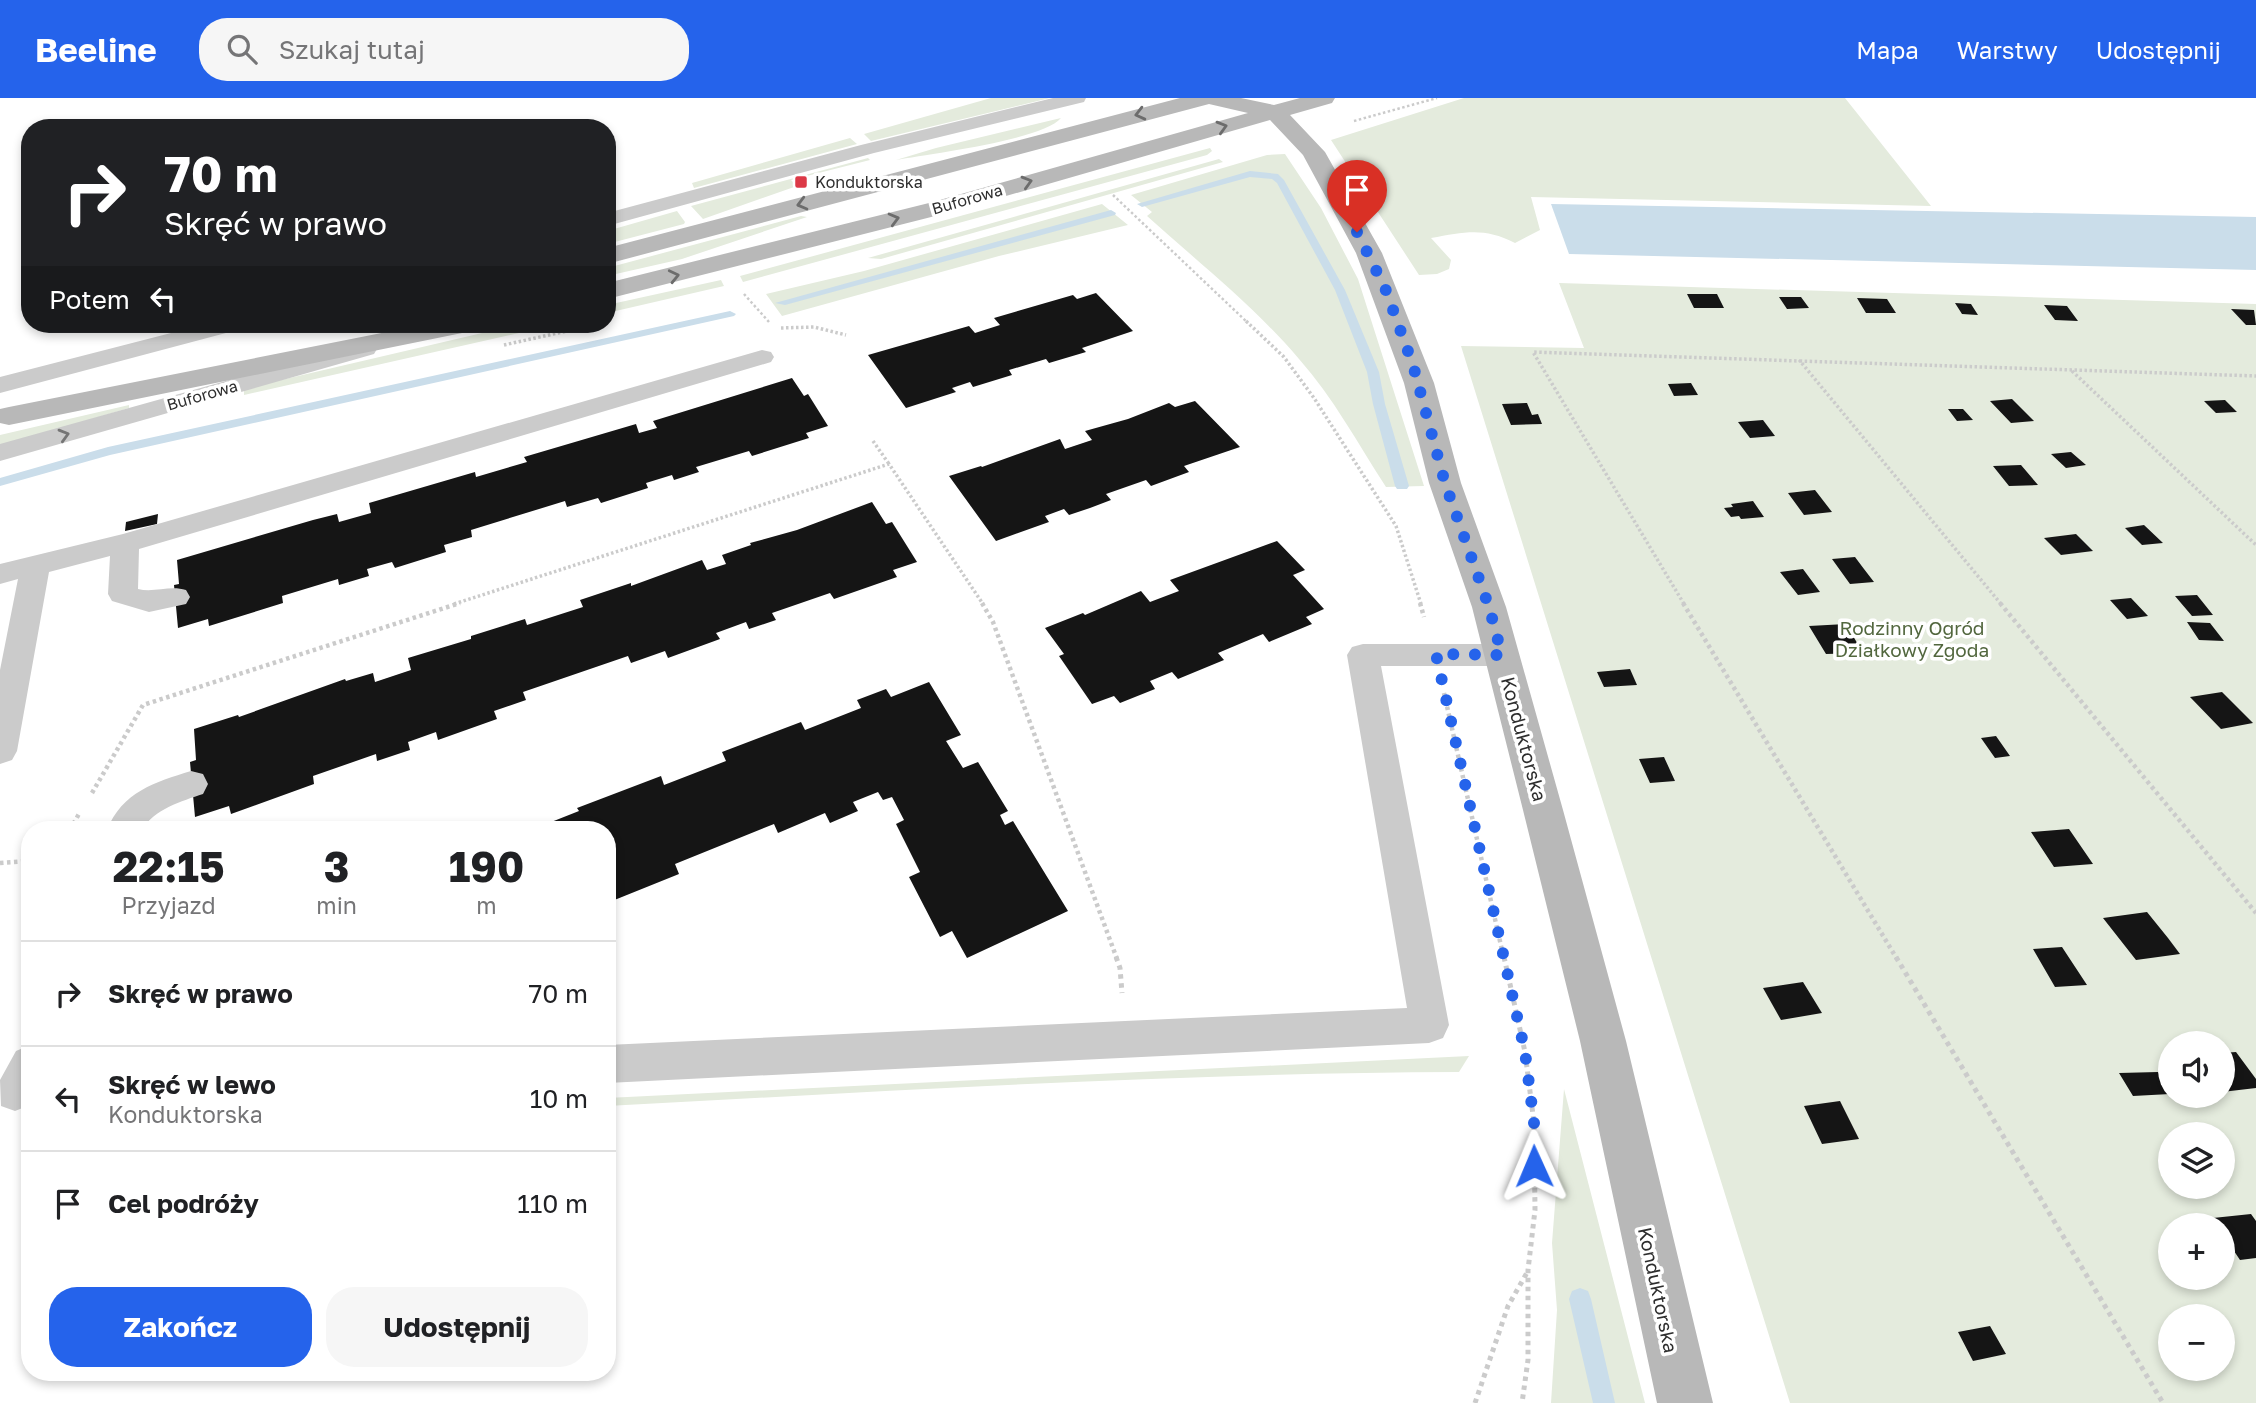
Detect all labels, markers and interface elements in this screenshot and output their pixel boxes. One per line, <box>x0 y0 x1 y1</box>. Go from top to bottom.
search box <box>199 18 689 81</box>
text: Beeline <box>35 30 157 69</box>
icon: search <box>223 30 261 68</box>
text: Szukaj tutaj <box>279 34 425 65</box>
text: Mapa <box>1856 35 1919 64</box>
text: Warstwy <box>1957 35 2058 64</box>
text: Udostępnij <box>2096 35 2221 64</box>
one-way arrow <box>1134 106 1146 120</box>
one-way arrow <box>1216 120 1228 135</box>
text: 70 m <box>164 144 278 203</box>
icon: right <box>49 147 140 238</box>
pin <box>1327 160 1387 232</box>
icon: arrive <box>1338 171 1376 209</box>
place label: Konduktorska <box>815 172 923 192</box>
marker: Konduktorska <box>793 174 809 190</box>
one-way arrow <box>1021 176 1033 191</box>
street label: Buforowa <box>929 179 1005 219</box>
one-way arrow <box>796 196 808 210</box>
text: Skręć w prawo <box>164 204 387 242</box>
one-way arrow <box>888 213 900 227</box>
one-way arrow <box>668 269 680 284</box>
icon: left <box>144 280 182 318</box>
text: Potem <box>49 284 130 315</box>
street label: Buforowa <box>164 375 240 415</box>
one-way arrow <box>57 428 69 443</box>
park label: Rodzinny Ogród Działkowy Zgoda <box>1835 616 1989 661</box>
street label: Konduktorska <box>1497 674 1552 804</box>
text: 22:15 <box>113 841 225 891</box>
text: 3 <box>324 841 349 891</box>
text: 190 <box>449 841 524 891</box>
text: Przyjazd <box>122 891 216 919</box>
text: min <box>316 891 357 919</box>
text: m <box>476 891 497 919</box>
icon: right <box>49 975 87 1013</box>
text: Skręć w prawo <box>108 978 293 1009</box>
text: 70 m <box>529 978 588 1009</box>
map controls <box>2158 1031 2235 1381</box>
button: sound <box>2158 1031 2235 1108</box>
text: Skręć w lewo <box>108 1069 276 1100</box>
icon: left <box>49 1080 87 1118</box>
text: 10 m <box>530 1083 588 1114</box>
text: Konduktorska <box>108 1100 263 1128</box>
button: layers <box>2158 1122 2235 1199</box>
position arrow <box>1497 1129 1571 1203</box>
icon: arrive <box>49 1185 87 1223</box>
text: Cel podróży <box>108 1188 259 1219</box>
text: 110 m <box>517 1188 588 1219</box>
button: + <box>2158 1213 2235 1290</box>
street label: Konduktorska <box>1634 1225 1683 1355</box>
button: Zakończ <box>49 1287 312 1367</box>
button: Udostępnij <box>326 1287 588 1367</box>
button: − <box>2158 1304 2235 1381</box>

